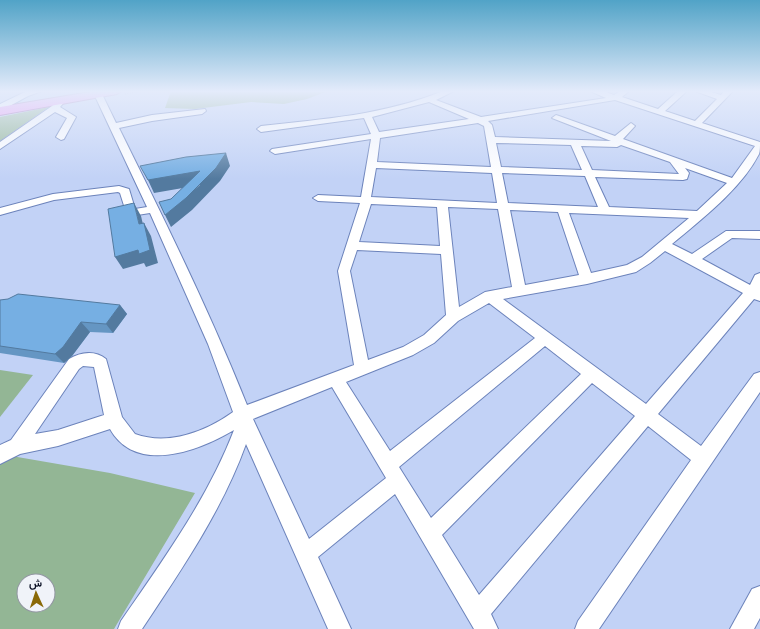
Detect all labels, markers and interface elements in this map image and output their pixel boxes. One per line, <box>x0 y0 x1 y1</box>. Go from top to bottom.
north arrow <box>16 573 56 613</box>
text: ش <box>29 576 42 591</box>

